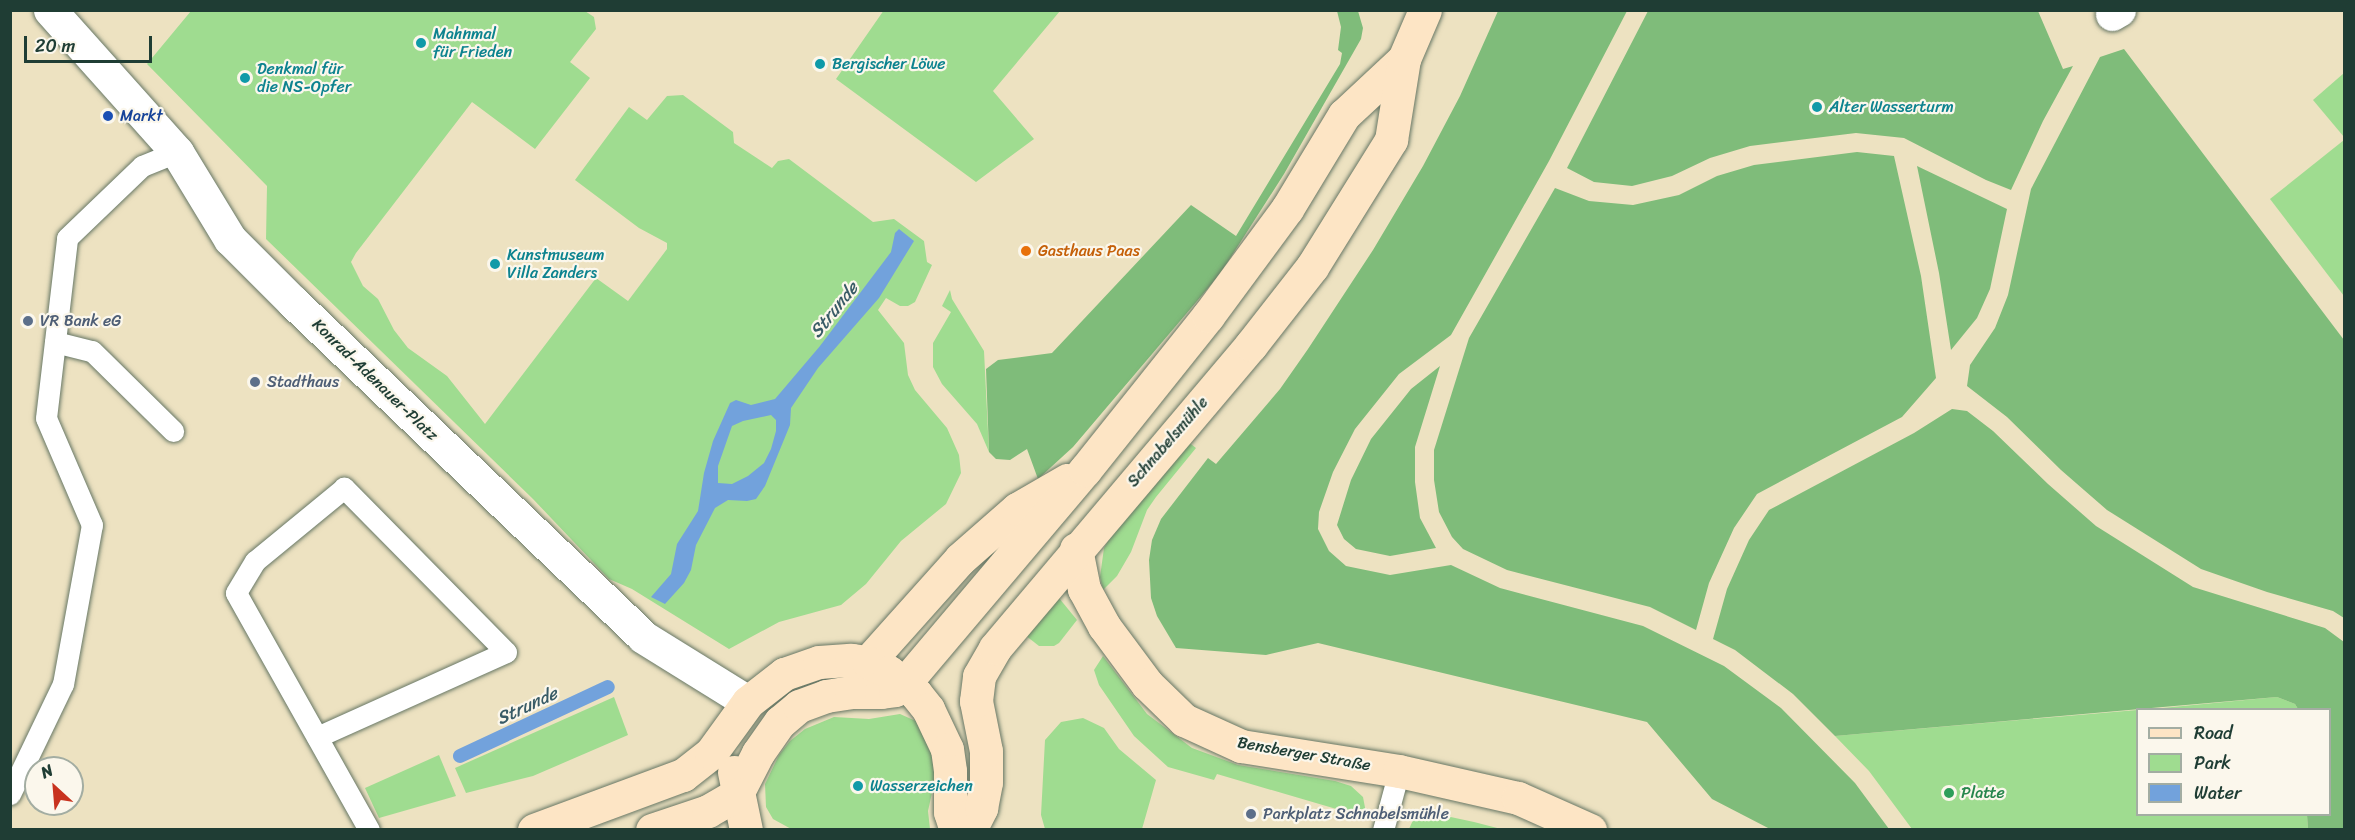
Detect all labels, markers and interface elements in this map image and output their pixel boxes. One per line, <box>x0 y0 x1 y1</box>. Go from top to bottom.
scale bar <box>27 24 154 62</box>
place label: Mahnmal für Frieden <box>433 24 512 62</box>
text: 20 m <box>35 30 75 62</box>
marker: Mahnmal für Frieden <box>414 36 428 50</box>
place label: Bergischer Löwe <box>832 54 946 74</box>
marker: Bergischer Löwe <box>813 57 827 71</box>
place label: Denkmal für die NS-Opfer <box>257 59 351 97</box>
marker: Denkmal für die NS-Opfer <box>238 71 252 85</box>
place label: Alter Wasserturm <box>1829 97 1954 117</box>
marker: Alter Wasserturm <box>1810 100 1824 114</box>
place label: Markt <box>120 106 163 126</box>
marker: Markt <box>101 109 115 123</box>
place label: Gasthaus Paas <box>1038 241 1140 261</box>
marker: Gasthaus Paas <box>1019 244 1033 258</box>
place label: Kunstmuseum Villa Zanders <box>507 245 605 283</box>
marker: Kunstmuseum Villa Zanders <box>488 257 502 271</box>
water label: Strunde <box>805 278 863 342</box>
place label: VR Bank eG <box>40 311 121 331</box>
marker: VR Bank eG <box>21 314 35 328</box>
street label: Konrad-Adenauer-Platz <box>308 315 442 445</box>
place label: Stadthaus <box>267 372 339 392</box>
marker: Stadthaus <box>248 375 262 389</box>
street label: Schnabelsmühle <box>1124 393 1212 491</box>
water label: Strunde <box>493 683 561 729</box>
legend <box>2136 708 2331 816</box>
text: Road <box>2194 717 2233 749</box>
street label: Bensberger Straße <box>1236 733 1372 775</box>
text: Park <box>2194 747 2231 779</box>
north arrow <box>24 756 84 816</box>
text: N <box>35 756 58 787</box>
place label: Wasserzeichen <box>870 776 973 796</box>
text: Water <box>2194 777 2241 809</box>
marker: Wasserzeichen <box>851 779 865 793</box>
place label: Platte <box>1961 783 2005 803</box>
marker: Platte <box>1942 786 1956 800</box>
place label: Parkplatz Schnabelsmühle <box>1263 804 1449 824</box>
marker: Parkplatz Schnabelsmühle <box>1244 807 1258 821</box>

